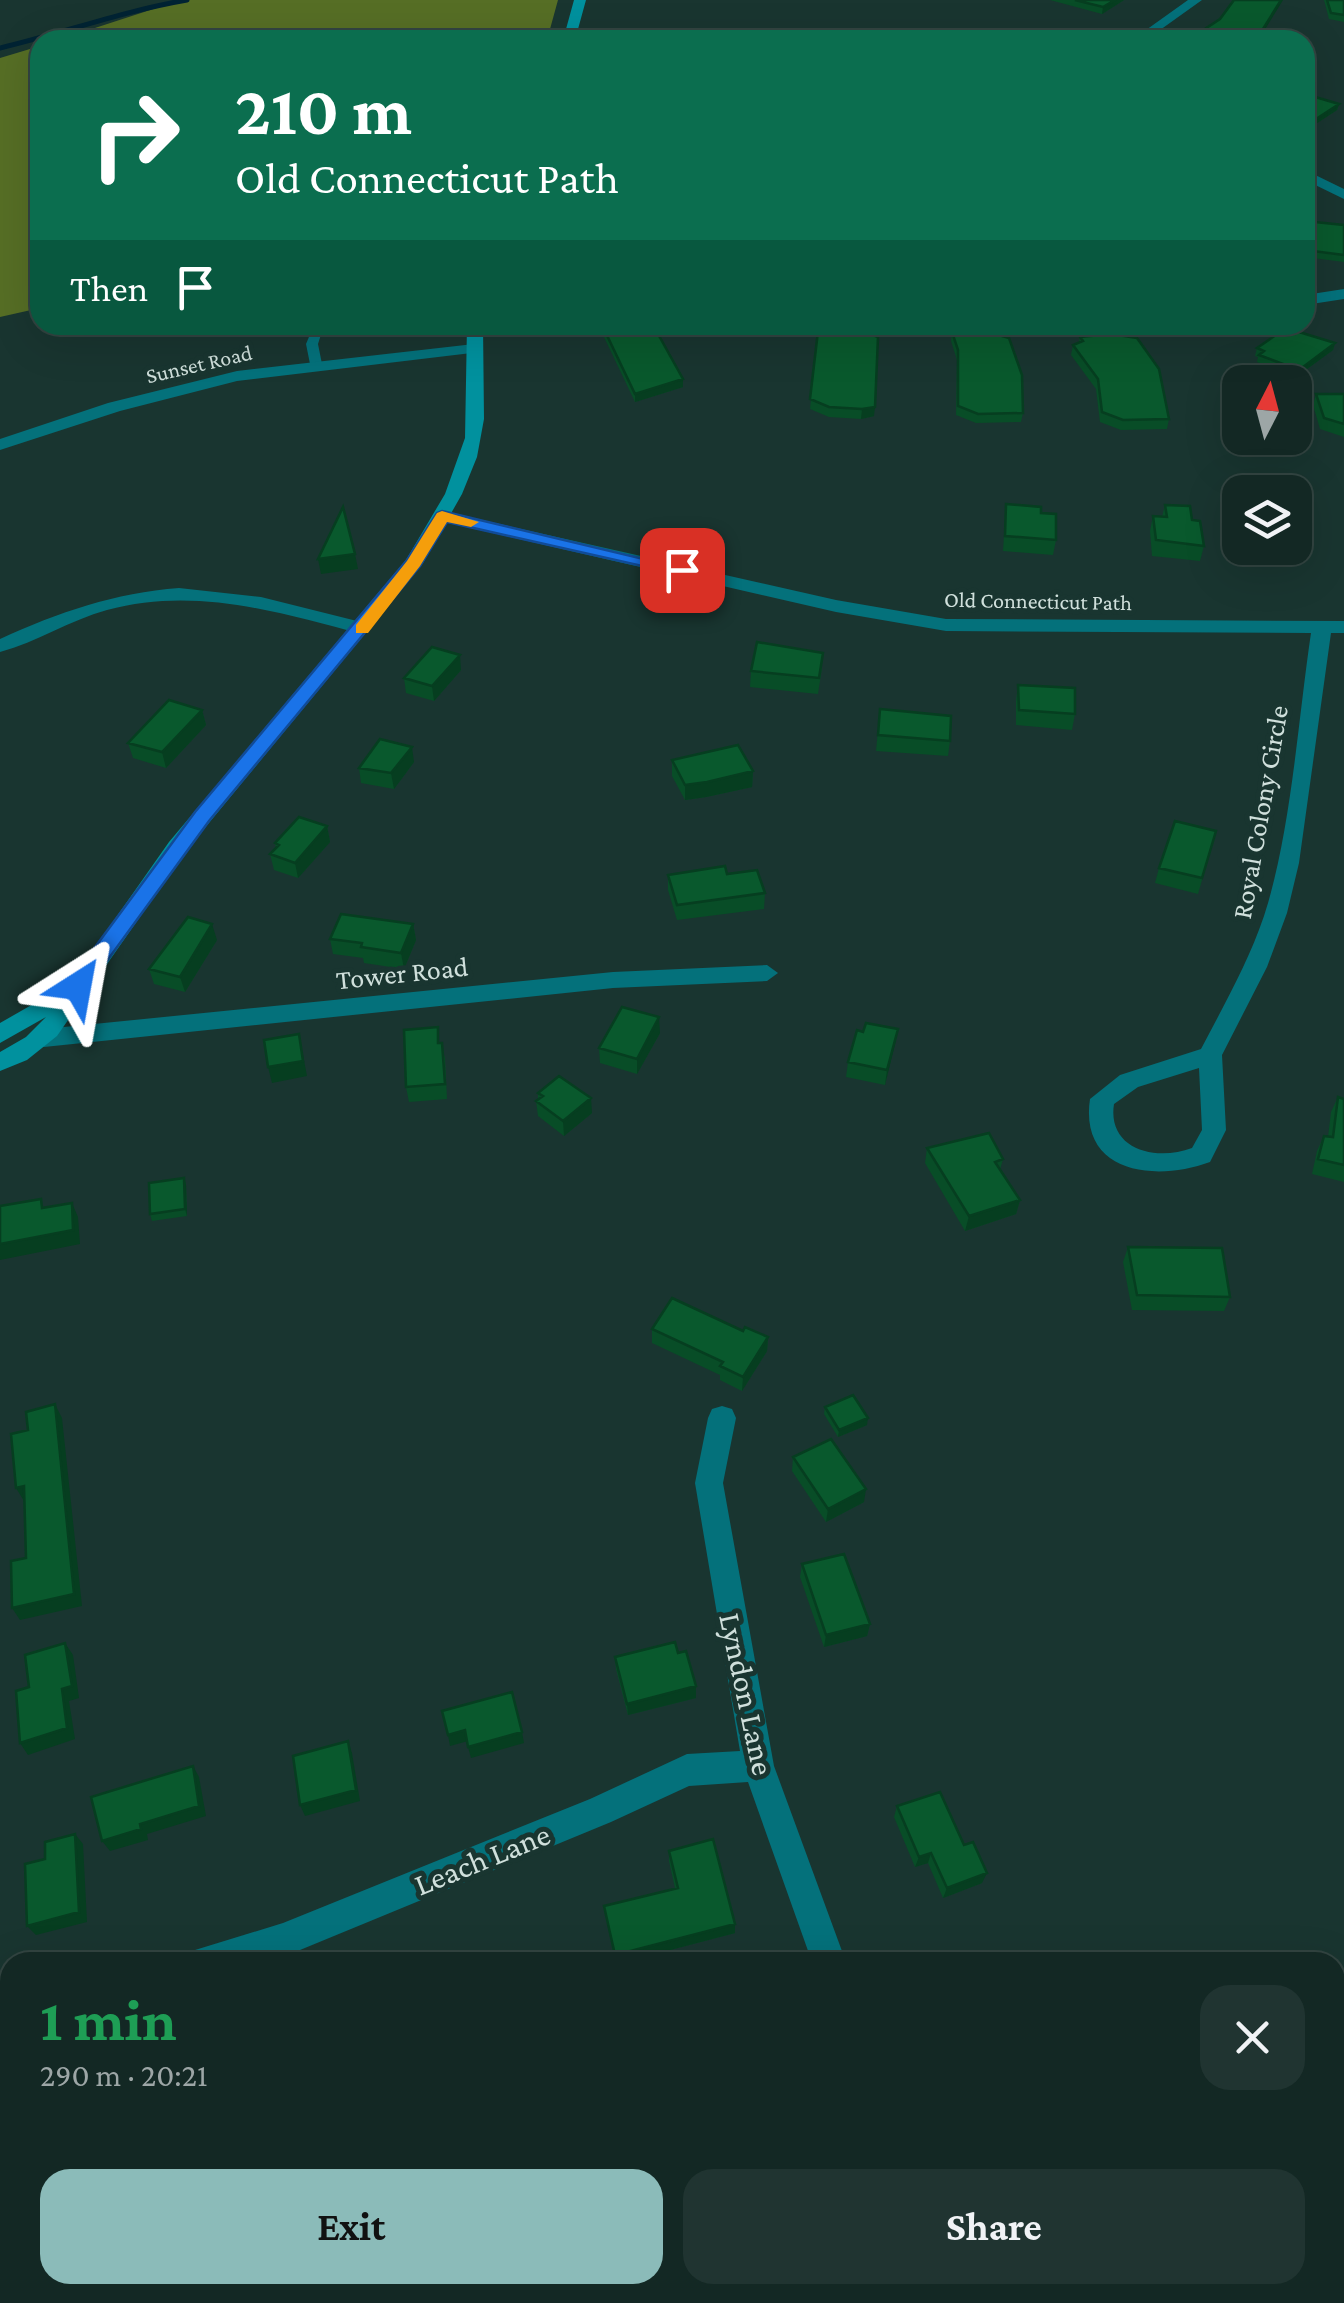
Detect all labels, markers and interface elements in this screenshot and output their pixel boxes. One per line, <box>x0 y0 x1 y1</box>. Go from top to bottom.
icon: right <box>70 70 200 200</box>
text: 210 m <box>235 71 412 149</box>
text: Old Connecticut Path <box>235 153 619 203</box>
icon: arrive <box>168 260 223 315</box>
text: Then <box>70 267 148 309</box>
street label: Sunset Road <box>144 340 255 388</box>
north arrow <box>1222 365 1312 455</box>
map controls <box>1222 365 1312 565</box>
button: layers <box>1222 475 1312 565</box>
pin <box>640 528 725 613</box>
icon: arrive <box>655 543 710 598</box>
street label: Old Connecticut Path <box>944 587 1132 615</box>
street label: Royal Colony Circle <box>1226 703 1294 921</box>
position arrow <box>26 934 130 1038</box>
street label: Tower Road <box>334 951 470 995</box>
street label: Lyndon Lane <box>712 1609 782 1779</box>
street label: Leach Lane <box>409 1815 555 1903</box>
button: close <box>1200 1985 1305 2090</box>
text: 1 min <box>40 1986 177 2053</box>
text: 290 m · 20:21 <box>40 2057 208 2093</box>
button: Exit <box>40 2169 663 2284</box>
button: Share <box>683 2169 1305 2284</box>

